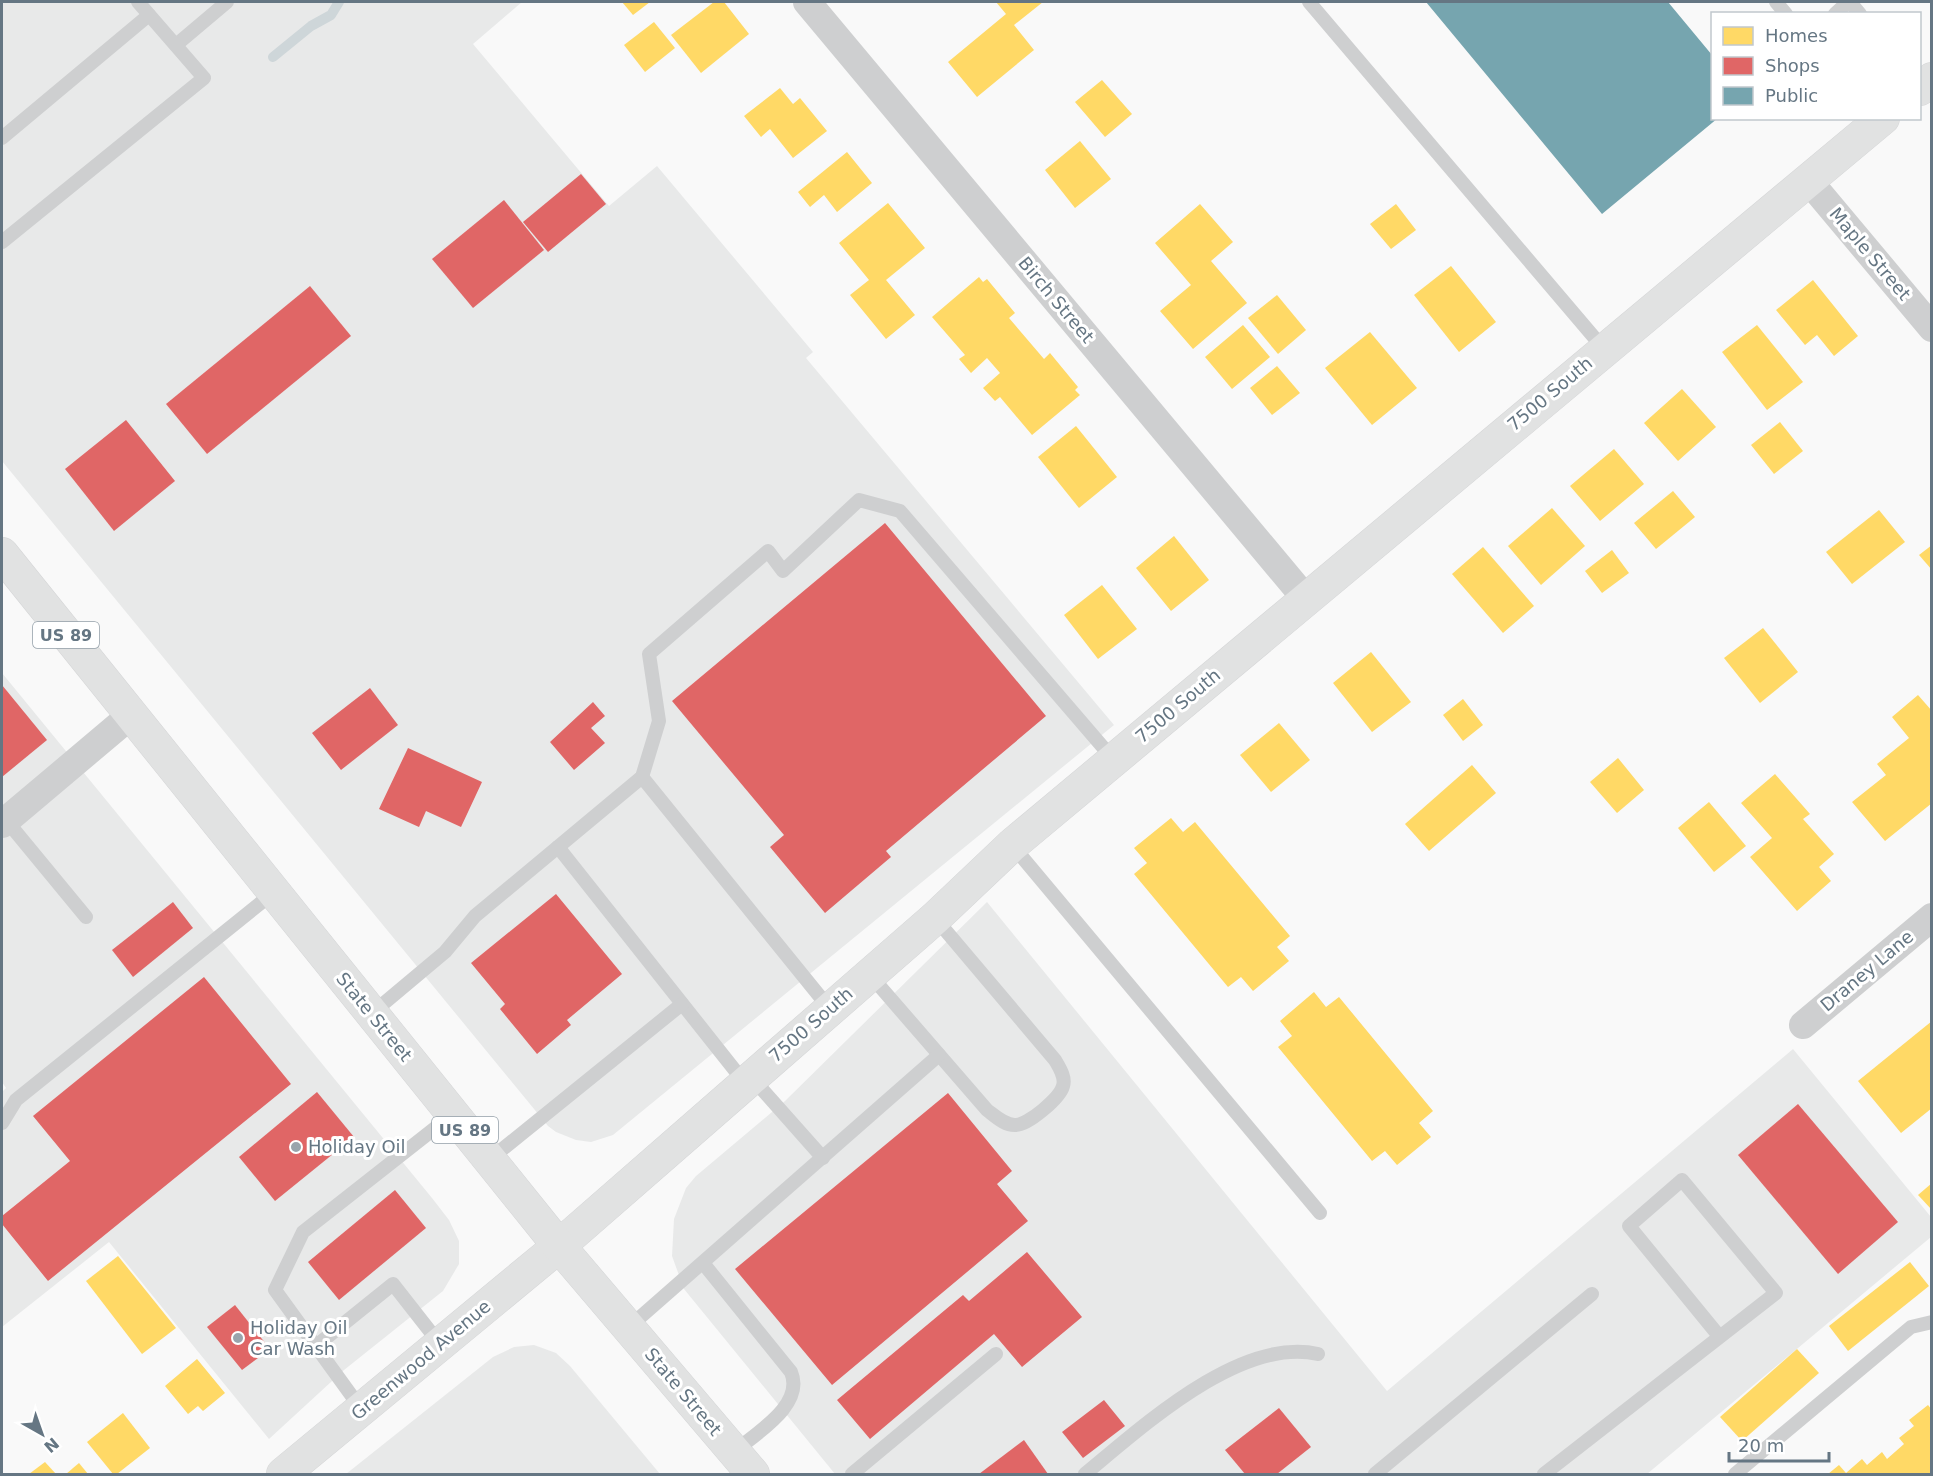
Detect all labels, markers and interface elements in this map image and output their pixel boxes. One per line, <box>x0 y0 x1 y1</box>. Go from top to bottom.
legend <box>1711 12 1921 120</box>
text: Homes <box>1765 25 1828 46</box>
text: Shops <box>1765 55 1820 76</box>
text: Public <box>1765 85 1818 106</box>
street label: Maple Street <box>1826 203 1915 304</box>
street label: Birch Street <box>1014 252 1099 347</box>
street label: 7500 South <box>1503 352 1596 435</box>
road number: US 89 <box>33 622 99 648</box>
street label: 7500 South <box>1131 664 1224 747</box>
street label: Draney Lane <box>1816 926 1917 1016</box>
street label: State Street <box>332 968 417 1065</box>
street label: 7500 South <box>765 983 857 1067</box>
road number: US 89 <box>432 1117 498 1143</box>
place label: Holiday Oil <box>308 1136 406 1157</box>
marker: Holiday Oil <box>289 1140 303 1154</box>
street label: Greenwood Avenue <box>347 1295 495 1424</box>
place label: Holiday Oil Car Wash <box>250 1317 348 1359</box>
marker: Holiday Oil Car Wash <box>231 1331 245 1345</box>
street label: State Street <box>641 1344 726 1440</box>
north arrow <box>12 1404 72 1464</box>
scale bar <box>1729 1425 1830 1463</box>
text: N <box>40 1434 63 1457</box>
text: 20 m <box>1738 1435 1784 1456</box>

